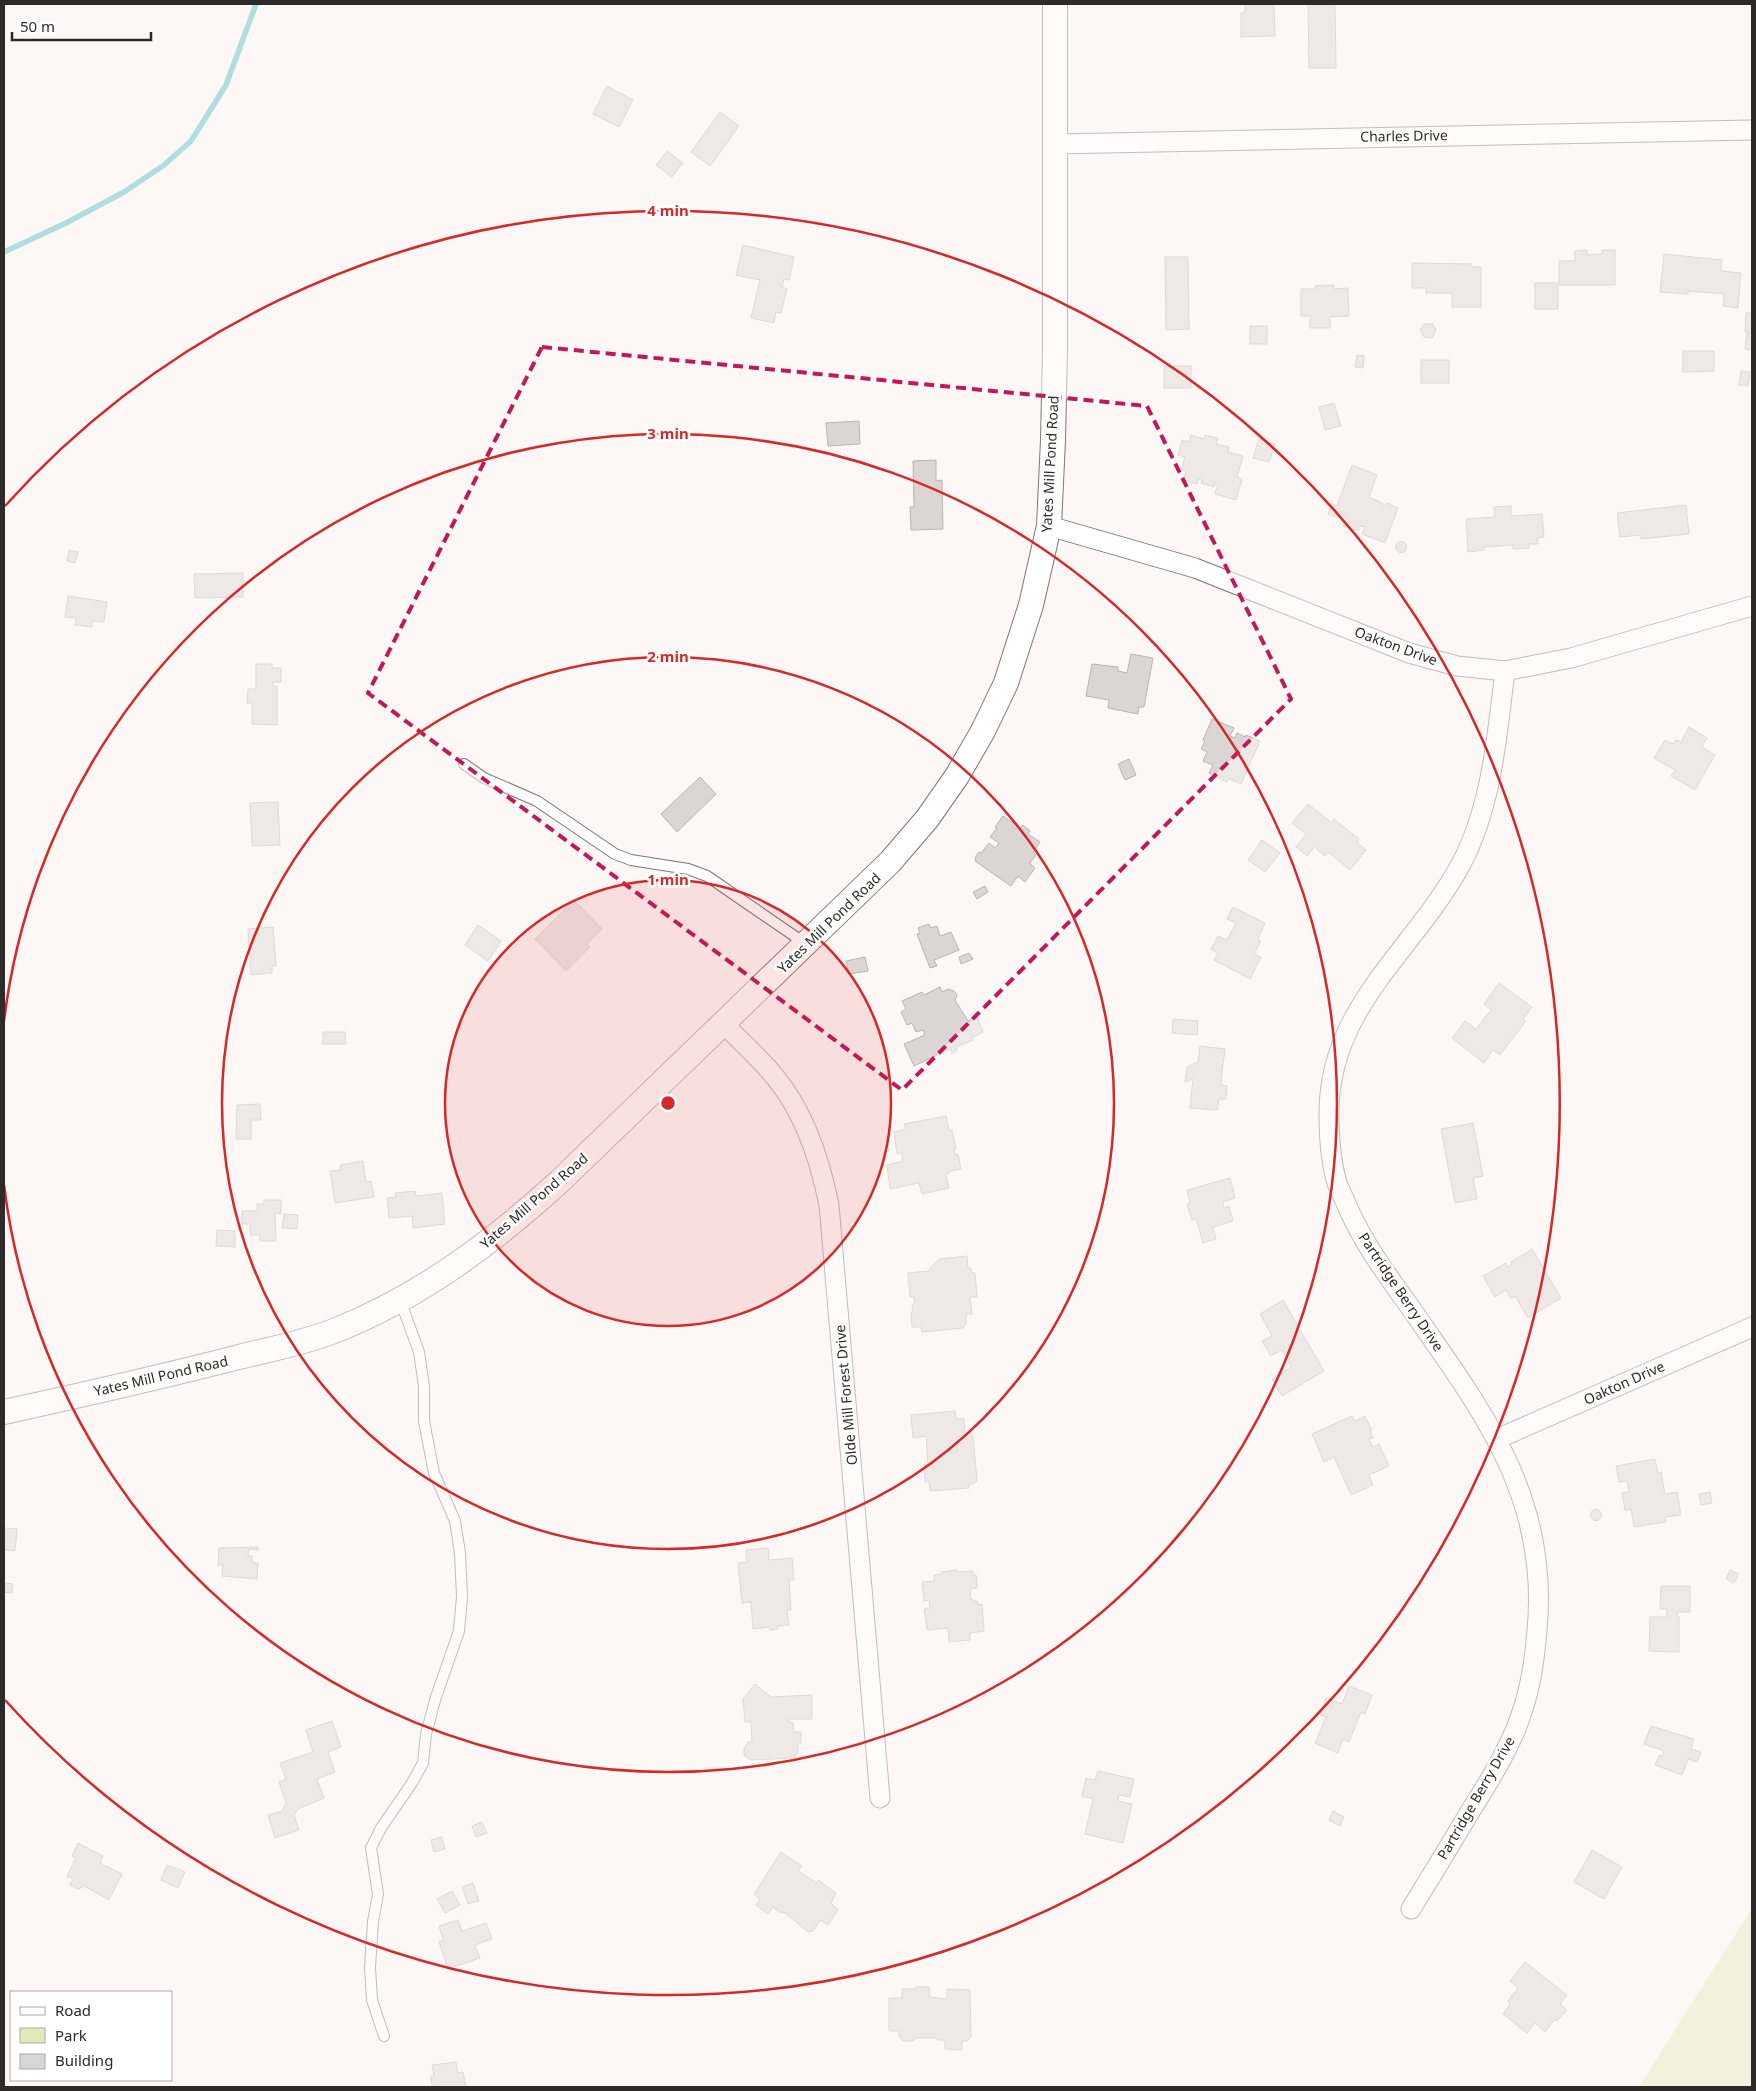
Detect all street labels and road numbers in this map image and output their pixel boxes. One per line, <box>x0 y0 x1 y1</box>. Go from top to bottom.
street label: Charles Drive <box>1360 125 1448 146</box>
street label: Yates Mill Pond Road <box>1036 395 1063 533</box>
street label: Oakton Drive <box>1352 622 1440 669</box>
street label: Yates Mill Pond Road <box>773 868 885 977</box>
street label: Yates Mill Pond Road <box>476 1148 592 1253</box>
street label: Partridge Berry Drive <box>1355 1229 1448 1355</box>
street label: Olde Mill Forest Drive <box>830 1324 861 1466</box>
street label: Yates Mill Pond Road <box>92 1351 230 1400</box>
street label: Oakton Drive <box>1580 1356 1667 1409</box>
street label: Partridge Berry Drive <box>1433 1733 1519 1863</box>

